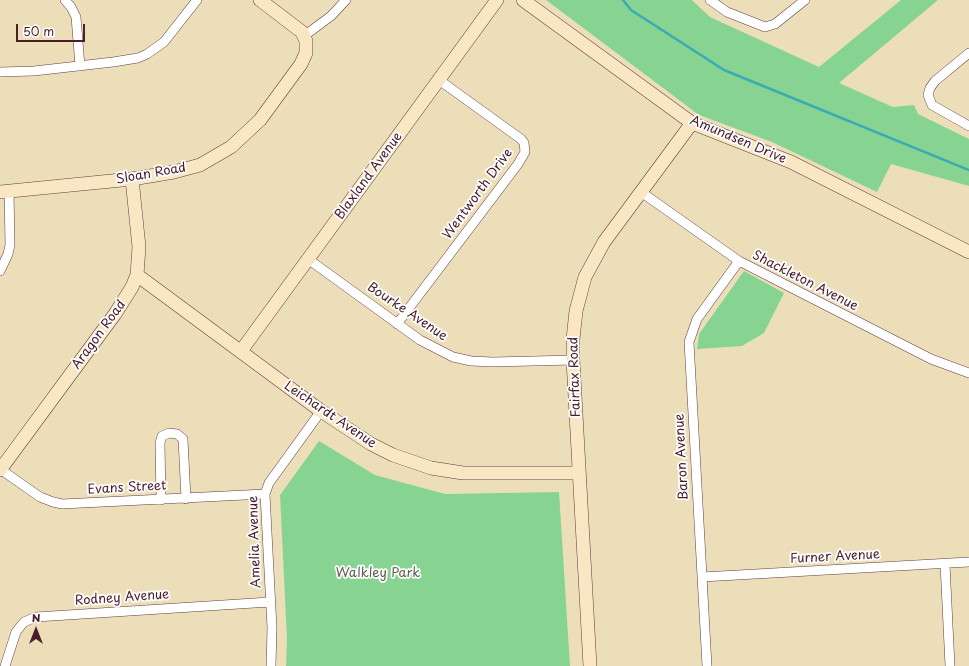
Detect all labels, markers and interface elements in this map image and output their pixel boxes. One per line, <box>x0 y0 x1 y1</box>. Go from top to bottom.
scale bar <box>18 16 87 42</box>
text: 50 m <box>23 22 54 40</box>
street label: Amundsen Drive <box>688 113 788 167</box>
street label: Blaxland Avenue <box>332 129 406 223</box>
street label: Wentworth Drive <box>440 146 516 242</box>
street label: Sloan Road <box>115 160 187 188</box>
street label: Shackleton Avenue <box>750 248 860 314</box>
street label: Bourke Avenue <box>364 280 450 344</box>
street label: Aragon Road <box>69 297 129 373</box>
street label: Fairfax Road <box>566 336 584 418</box>
street label: Leichardt Avenue <box>281 378 379 452</box>
street label: Baron Avenue <box>672 413 692 501</box>
street label: Evans Street <box>87 478 167 498</box>
street label: Amelia Avenue <box>246 495 264 589</box>
street label: Furner Avenue <box>790 547 880 567</box>
park label: Walkley Park <box>336 565 420 581</box>
street label: Rodney Avenue <box>74 587 170 609</box>
text: N <box>32 609 40 626</box>
north arrow <box>16 610 56 650</box>

